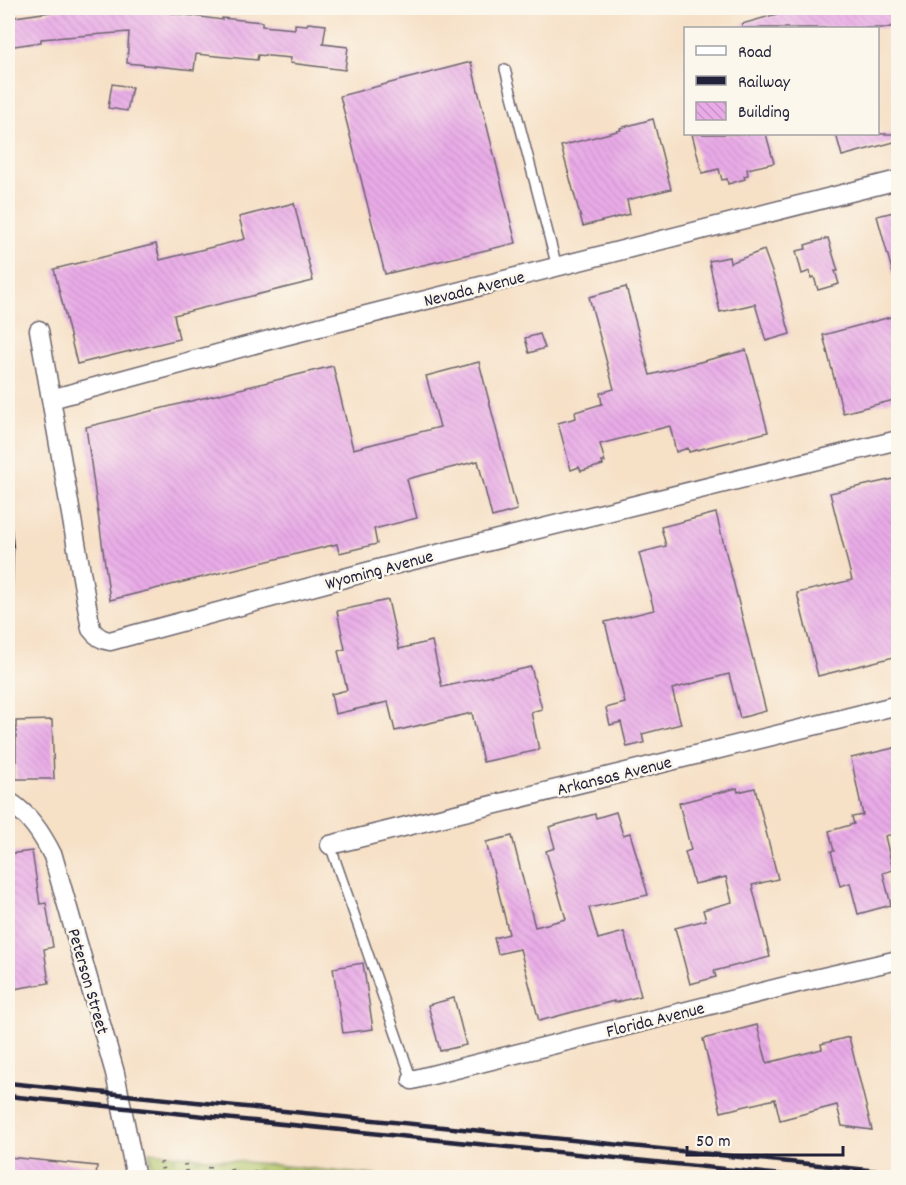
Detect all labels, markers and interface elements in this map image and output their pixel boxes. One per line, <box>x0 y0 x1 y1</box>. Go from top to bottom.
legend <box>684 27 879 135</box>
text: Road <box>738 41 772 66</box>
text: Railway <box>738 71 791 96</box>
text: Building <box>738 101 790 126</box>
street label: Nevada Avenue <box>422 266 528 315</box>
street label: Wyoming Avenue <box>323 545 436 598</box>
street label: Arkansas Avenue <box>555 751 675 804</box>
street label: Peterson Street <box>60 926 114 1038</box>
street label: Florida Avenue <box>604 997 707 1046</box>
scale bar <box>687 1119 843 1157</box>
text: 50 m <box>696 1130 731 1155</box>

